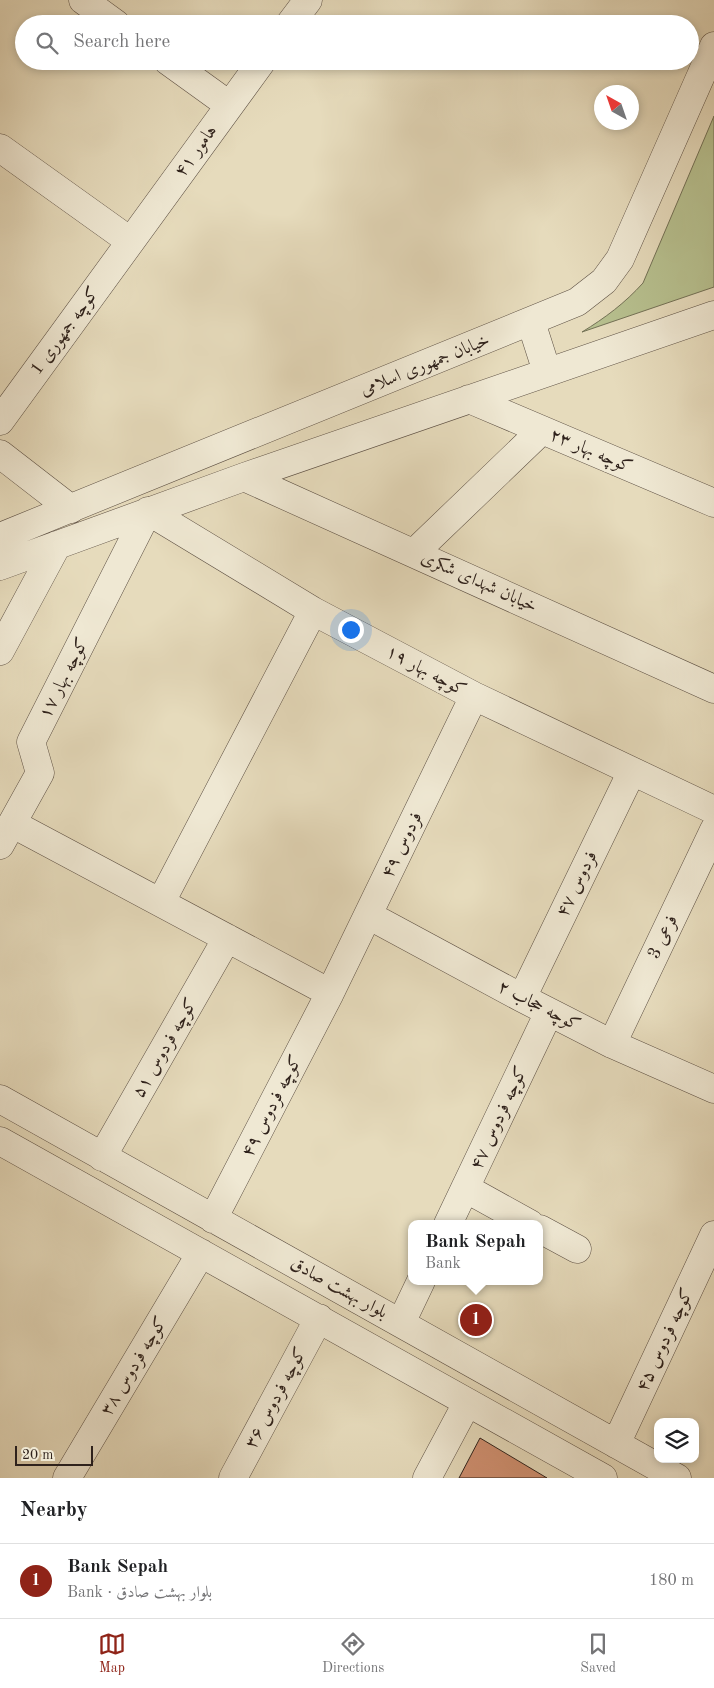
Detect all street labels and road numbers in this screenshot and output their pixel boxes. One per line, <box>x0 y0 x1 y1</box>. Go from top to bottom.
street label: هامور ۴۱ <box>171 122 221 181</box>
street label: کوچه جمهوری 1 <box>27 284 105 380</box>
street label: خیابان جمهوری اسلامی <box>358 331 493 400</box>
street label: کوچه بهار ۲۳ <box>546 426 635 479</box>
street label: خیابان شهدای شکری <box>418 548 540 617</box>
street label: کوچه بهار ۱۷ <box>36 635 95 723</box>
street label: کوچه بهار ۱۹ <box>382 642 469 702</box>
street label: فردوس ۴۹ <box>378 809 427 882</box>
street label: فردوس ۴۷ <box>553 848 602 921</box>
street label: فرعی 3 <box>645 912 683 963</box>
street label: کوچه حجاب ۲ <box>493 978 583 1037</box>
street label: کوچه فردوس ۵۱ <box>129 995 203 1102</box>
street label: کوچه فردوس ۴۹ <box>239 1052 308 1161</box>
street label: کوچه فردوس ۴۷ <box>467 1064 533 1174</box>
street label: بلوار بهشت صادق <box>287 1254 390 1324</box>
street label: کوچه فردوس ۴۵ <box>633 1286 699 1396</box>
street label: کوچه فردوس ۳۸ <box>98 1314 173 1420</box>
street label: کوچه فردوس ۳۶ <box>242 1345 313 1453</box>

